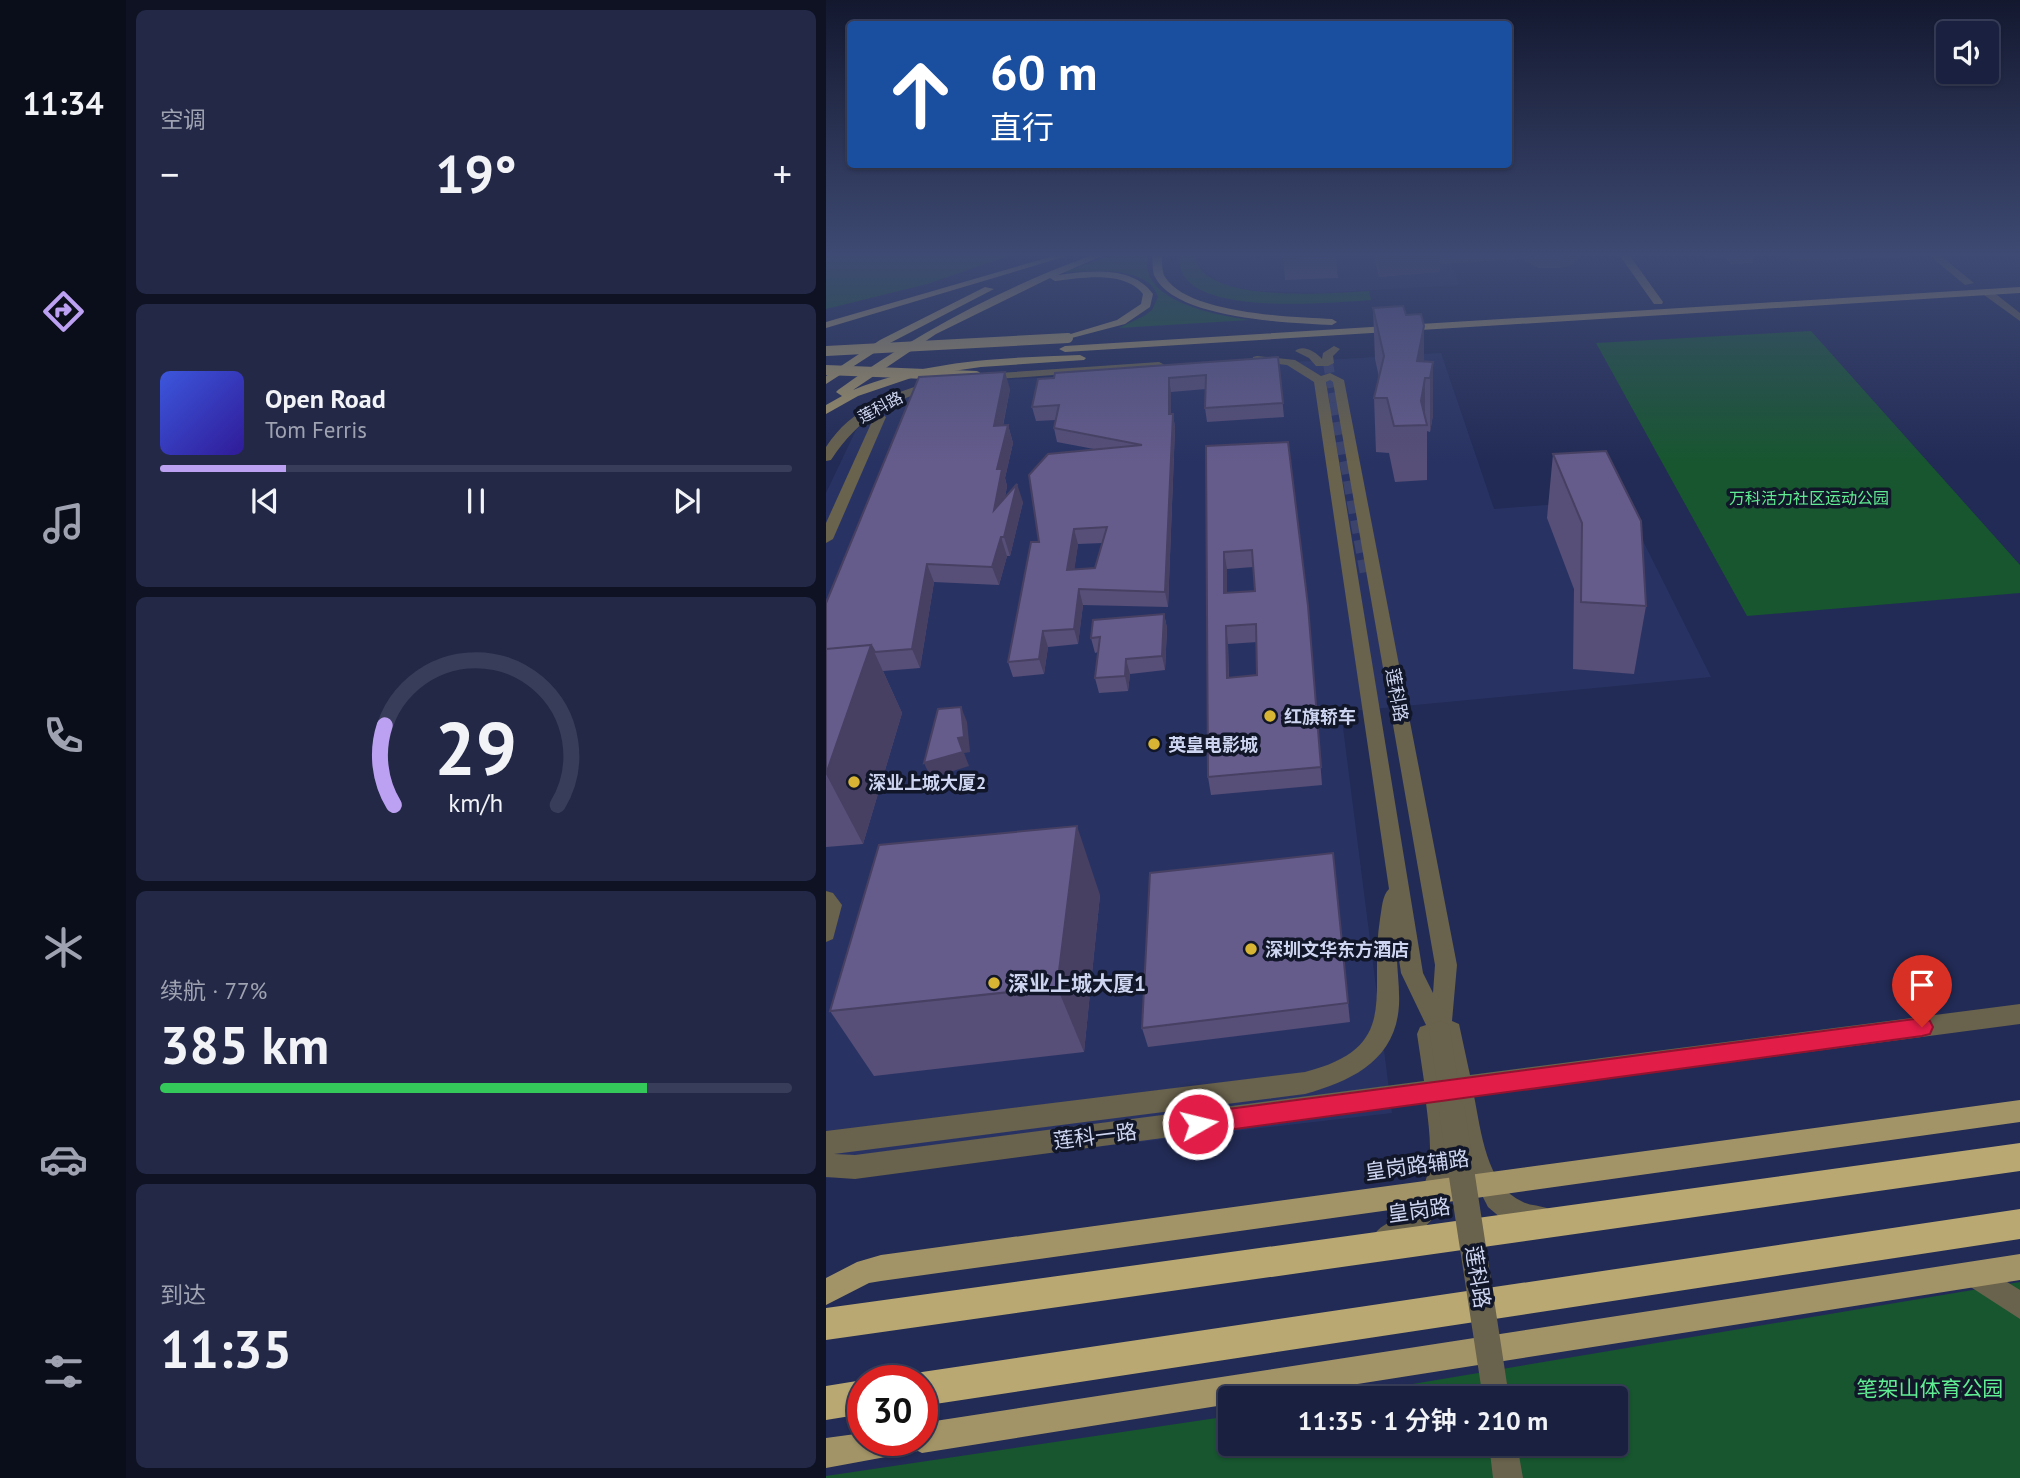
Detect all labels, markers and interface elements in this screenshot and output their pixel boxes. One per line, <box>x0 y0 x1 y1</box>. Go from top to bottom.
map controls <box>1936 21 1999 84</box>
button: sound <box>1936 21 1999 84</box>
text: 60 m <box>990 40 1097 104</box>
icon: ahead <box>875 49 966 140</box>
text: 11:34 <box>22 82 104 124</box>
text: 空调 <box>160 105 206 134</box>
text: 直行 <box>990 106 1054 148</box>
text: 19° <box>435 140 517 207</box>
text: − <box>160 149 179 198</box>
text: + <box>773 149 792 198</box>
icon: directions <box>39 287 88 336</box>
text: Open Road <box>265 382 386 415</box>
street label: 莲科路 <box>854 387 906 427</box>
text: Tom Ferris <box>265 415 367 444</box>
icon: previous <box>246 482 284 520</box>
icon: pause <box>457 482 495 520</box>
icon: next <box>668 482 706 520</box>
park label: 万科活力社区运动公园 <box>1729 488 1889 508</box>
icon: music <box>39 499 88 548</box>
street label: 莲科路 <box>1381 666 1413 724</box>
text: 29 <box>435 701 517 795</box>
place label: 红旗轿车 <box>1284 705 1356 728</box>
marker: 红旗轿车 <box>1262 708 1278 724</box>
icon: phone <box>39 711 88 760</box>
place label: 英皇电影城 <box>1168 733 1258 756</box>
marker: 英皇电影城 <box>1146 736 1162 752</box>
place label: 深业上城大厦2 <box>868 771 986 794</box>
marker: 深业上城大厦2 <box>846 774 862 790</box>
text: km/h <box>449 787 503 819</box>
icon: climate <box>39 923 88 972</box>
place label: 深圳文华东方酒店 <box>1265 938 1409 961</box>
marker: 深圳文华东方酒店 <box>1243 941 1259 957</box>
pin <box>1892 955 1952 1027</box>
icon: arrive <box>1903 966 1941 1004</box>
place label: 深业上城大厦1 <box>1008 970 1146 997</box>
marker: 深业上城大厦1 <box>986 975 1002 991</box>
text: 续航 · 77% <box>160 976 267 1005</box>
text: 385 km <box>160 1011 329 1078</box>
position arrow <box>1161 1087 1235 1161</box>
street label: 莲科一路 <box>1052 1117 1138 1155</box>
icon: car <box>39 1135 88 1184</box>
street label: 皇岗路辅路 <box>1363 1144 1471 1186</box>
street label: 皇岗路 <box>1386 1192 1452 1228</box>
street label: 莲科路 <box>1460 1244 1496 1310</box>
text: 到达 <box>160 1280 206 1309</box>
text: 11:35 <box>160 1315 292 1382</box>
icon: filters <box>39 1347 88 1396</box>
speed limit sign: 30 <box>847 1365 938 1456</box>
park label: 笔架山体育公园 <box>1857 1375 2004 1402</box>
text: 11:35 · 1 分钟 · 210 m <box>1298 1404 1548 1437</box>

